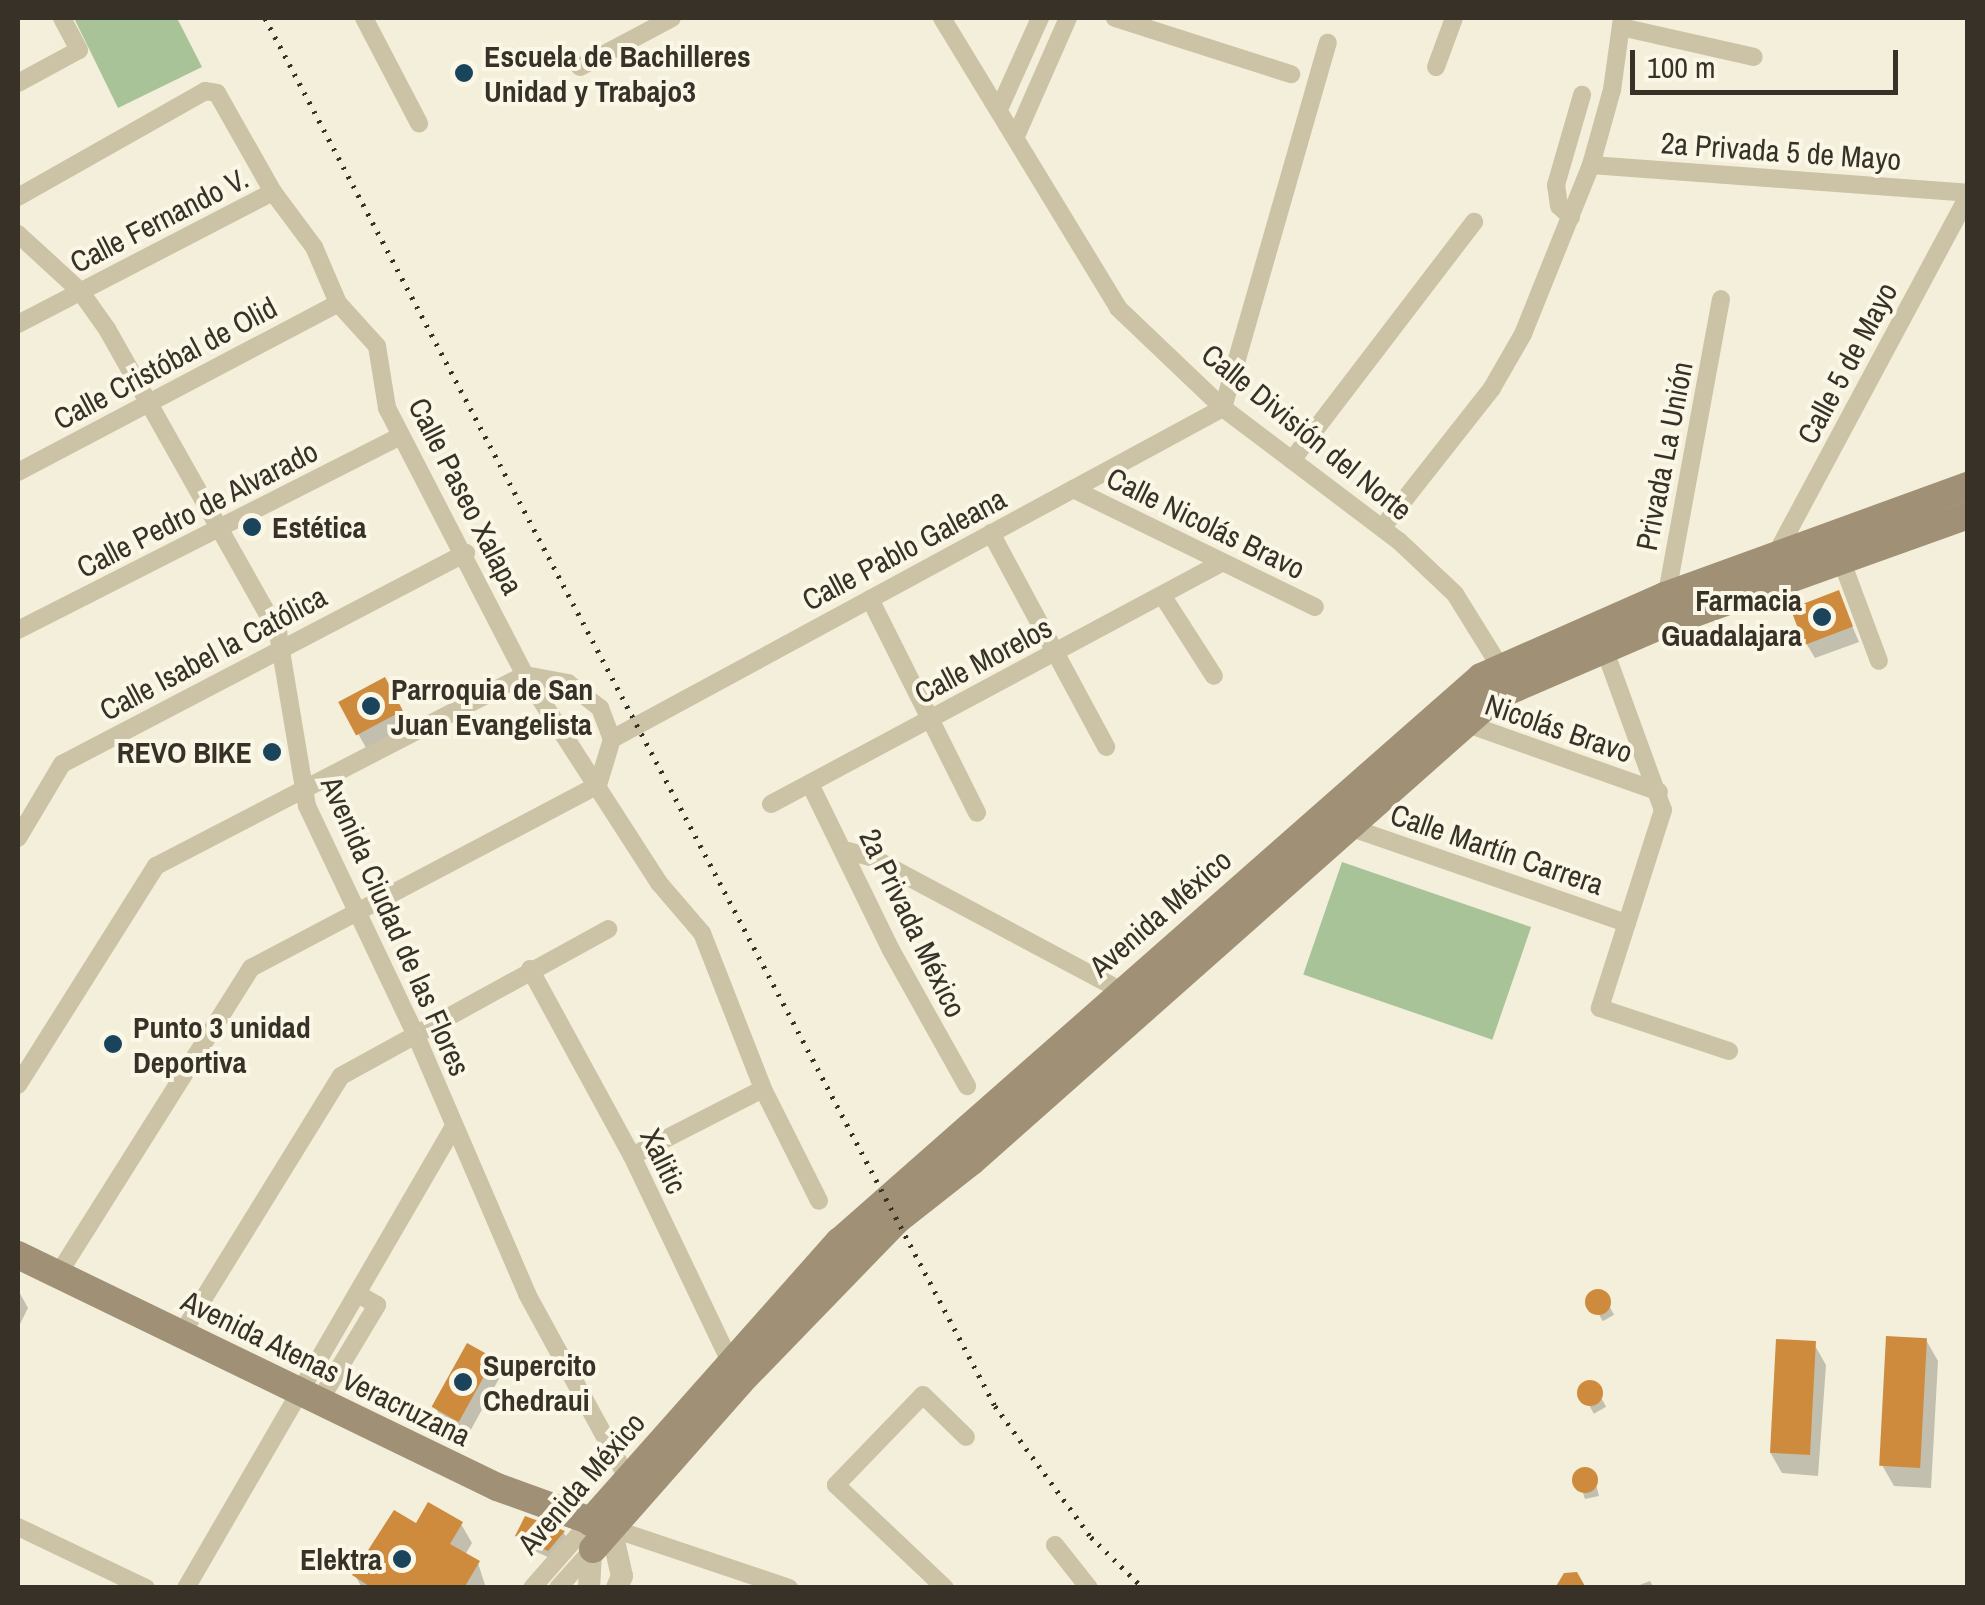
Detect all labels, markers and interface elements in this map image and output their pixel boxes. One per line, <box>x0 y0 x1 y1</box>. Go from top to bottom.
scale bar <box>1635 30 1902 92</box>
place label: Escuela de Bachilleres Unidad y Trabajo3 <box>484 38 751 108</box>
text: 100 m <box>1647 47 1715 87</box>
marker: Escuela de Bachilleres Unidad y Trabajo3 <box>453 62 475 84</box>
street label: 2a Privada 5 de Mayo <box>1660 125 1902 177</box>
street label: Calle Fernando V. <box>64 160 254 280</box>
street label: Calle 5 de Mayo <box>1789 276 1905 450</box>
street label: Calle Cristóbal de Olid <box>47 289 283 437</box>
street label: Calle División del Norte <box>1195 336 1419 528</box>
street label: Privada La Unión <box>1628 359 1700 553</box>
street label: Calle Paseo Xalapa <box>401 392 531 600</box>
street label: Calle Pedro de Alvarado <box>70 432 324 586</box>
street label: Calle Nicolás Bravo <box>1101 459 1311 587</box>
street label: Calle Pablo Galeana <box>796 480 1012 618</box>
place label: Estética <box>272 509 366 545</box>
marker: Estética <box>241 516 263 538</box>
street label: Calle Isabel la Católica <box>93 578 333 728</box>
place label: Farmacia Guadalajara <box>1661 582 1802 652</box>
marker: Farmacia Guadalajara <box>1811 606 1833 628</box>
street label: Calle Morelos <box>908 609 1058 711</box>
place label: Parroquia de San Juan Evangelista <box>391 671 593 742</box>
street label: Nicolás Bravo <box>1481 686 1637 770</box>
marker: Parroquia de San Juan Evangelista <box>360 695 382 717</box>
place label: REVO BIKE <box>117 734 252 770</box>
marker: REVO BIKE <box>261 741 283 763</box>
street label: Avenida Ciudad de las Flores <box>314 771 478 1081</box>
street label: Calle Martín Carrera <box>1386 796 1608 902</box>
street label: 2a Privada México <box>852 823 974 1023</box>
street label: Avenida México <box>1082 842 1238 984</box>
place label: Punto 3 unidad Deportiva <box>133 1009 311 1080</box>
marker: Punto 3 unidad Deportiva <box>102 1033 124 1055</box>
street label: Xalitic <box>633 1123 695 1199</box>
street label: Avenida Atenas Veracruzana <box>175 1282 477 1454</box>
place label: Supercito Chedraui <box>483 1347 596 1418</box>
marker: Supercito Chedraui <box>452 1371 474 1393</box>
street label: Avenida México <box>510 1405 652 1561</box>
place label: Elektra <box>300 1541 382 1577</box>
marker: Elektra <box>391 1548 413 1570</box>

